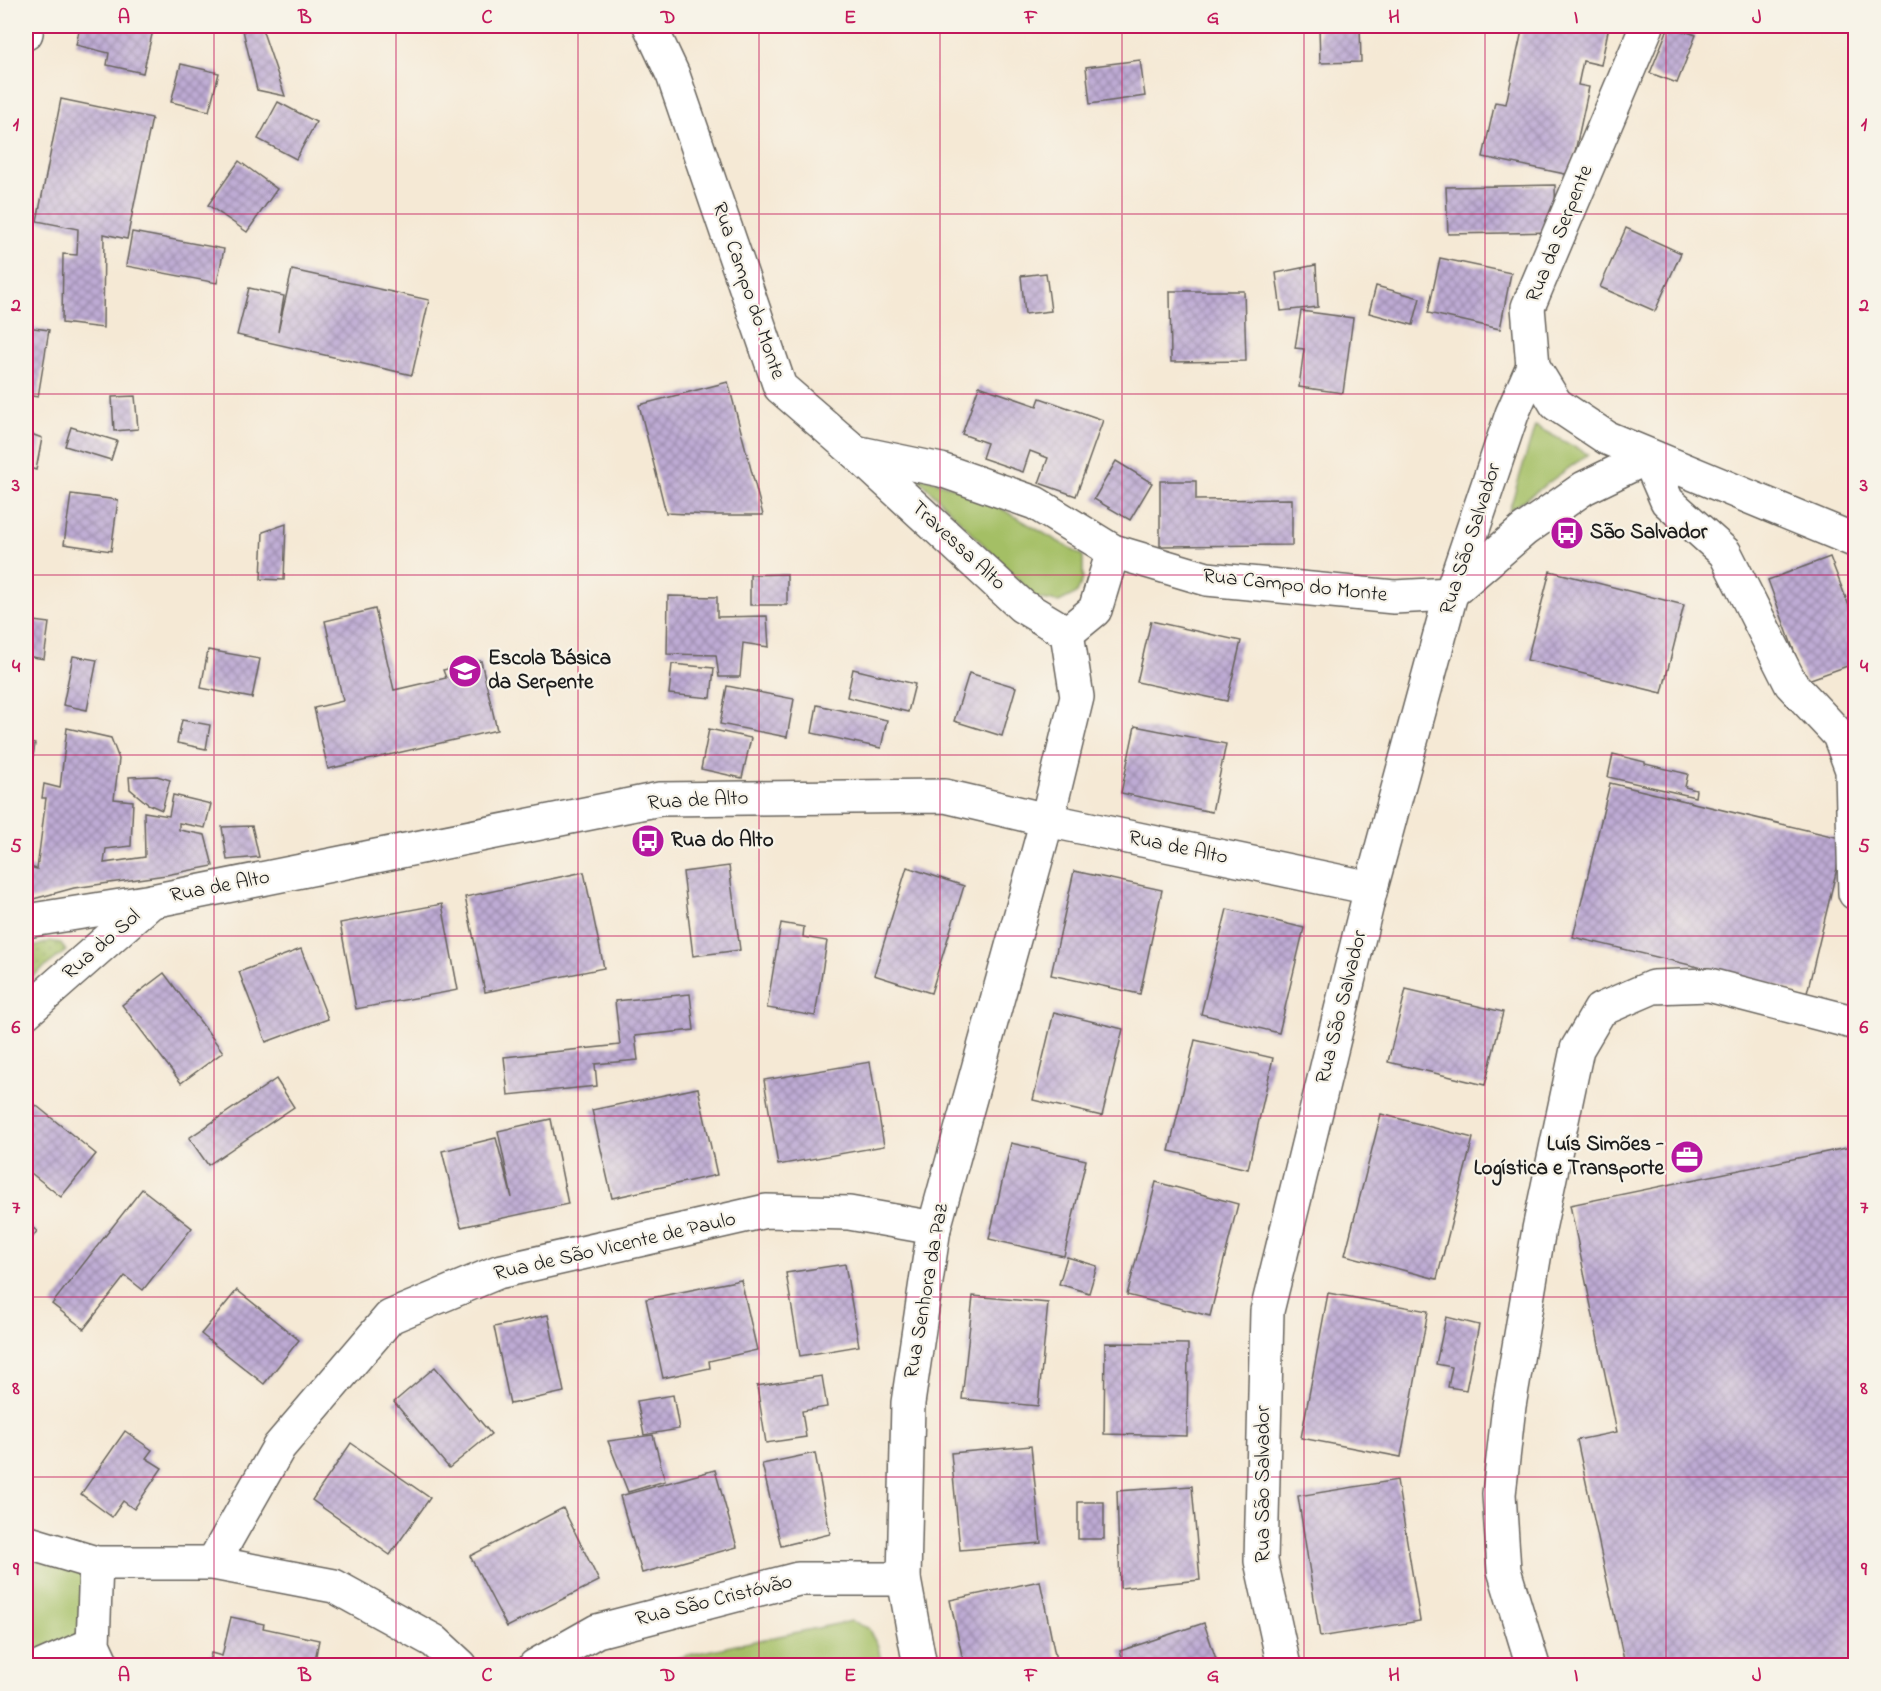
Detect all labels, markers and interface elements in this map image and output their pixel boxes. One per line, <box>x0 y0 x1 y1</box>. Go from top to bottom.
text: A <box>118 4 130 33</box>
text: B <box>297 4 312 33</box>
text: C <box>482 4 493 33</box>
text: D <box>660 4 675 33</box>
text: E <box>844 4 856 33</box>
text: F <box>1024 4 1038 33</box>
text: G <box>1207 4 1220 33</box>
text: H <box>1388 4 1400 33</box>
text: I <box>1574 4 1579 33</box>
text: J <box>1752 4 1762 33</box>
text: 1 <box>13 111 20 140</box>
text: 1 <box>1861 111 1868 140</box>
street label: Rua da Serpente <box>1519 160 1601 307</box>
street label: Rua Campo do Monte <box>704 198 793 384</box>
text: 2 <box>10 292 21 321</box>
text: 2 <box>1858 292 1869 321</box>
street label: Rua São Salvador <box>1432 459 1510 619</box>
text: 3 <box>11 472 20 501</box>
text: 3 <box>1859 472 1868 501</box>
street label: Travessa Alto <box>904 494 1012 598</box>
bus stop icon: São Salvador <box>1549 515 1585 551</box>
place label: São Salvador <box>1590 518 1708 548</box>
street label: Rua Campo do Monte <box>1201 561 1389 611</box>
place label: Escola Básica da Serpente <box>488 644 611 698</box>
text: 4 <box>12 653 21 682</box>
school or university icon: Escola Básica da Serpente <box>447 653 483 689</box>
text: 4 <box>1860 653 1869 682</box>
street label: Rua de Alto <box>647 783 749 819</box>
bus stop icon: Rua do Alto <box>630 823 666 859</box>
street label: Rua de Alto <box>1125 823 1231 873</box>
place label: Rua do Alto <box>671 826 774 856</box>
text: 5 <box>10 833 22 862</box>
text: 5 <box>1858 833 1870 862</box>
street label: Rua de Alto <box>168 863 273 911</box>
street label: Rua do Sol <box>56 902 148 988</box>
street label: Rua São Salvador <box>1308 927 1376 1087</box>
text: 6 <box>12 1014 21 1043</box>
text: 6 <box>1860 1014 1869 1043</box>
place label: Luís Simões - Logística e Transporte <box>1474 1130 1665 1186</box>
office icon: Luís Simões - Logística e Transporte <box>1669 1139 1705 1175</box>
text: 7 <box>12 1194 21 1223</box>
text: 7 <box>1860 1194 1869 1223</box>
street label: Rua Senhora da Paz <box>897 1201 957 1381</box>
street label: Rua de São Vicente de Paulo <box>491 1205 739 1289</box>
text: 8 <box>11 1375 20 1404</box>
text: 8 <box>1859 1375 1868 1404</box>
street label: Rua São Salvador <box>1249 1405 1279 1563</box>
text: 9 <box>12 1556 20 1585</box>
text: 9 <box>1860 1556 1868 1585</box>
street label: Rua São Cristóvão <box>632 1567 796 1635</box>
text: A <box>118 1662 130 1691</box>
text: B <box>297 1662 312 1691</box>
text: C <box>482 1662 493 1691</box>
text: D <box>660 1662 675 1691</box>
text: E <box>844 1662 856 1691</box>
text: F <box>1024 1662 1038 1691</box>
text: G <box>1207 1662 1220 1691</box>
text: H <box>1388 1662 1400 1691</box>
text: I <box>1574 1662 1579 1691</box>
text: J <box>1752 1662 1762 1691</box>

